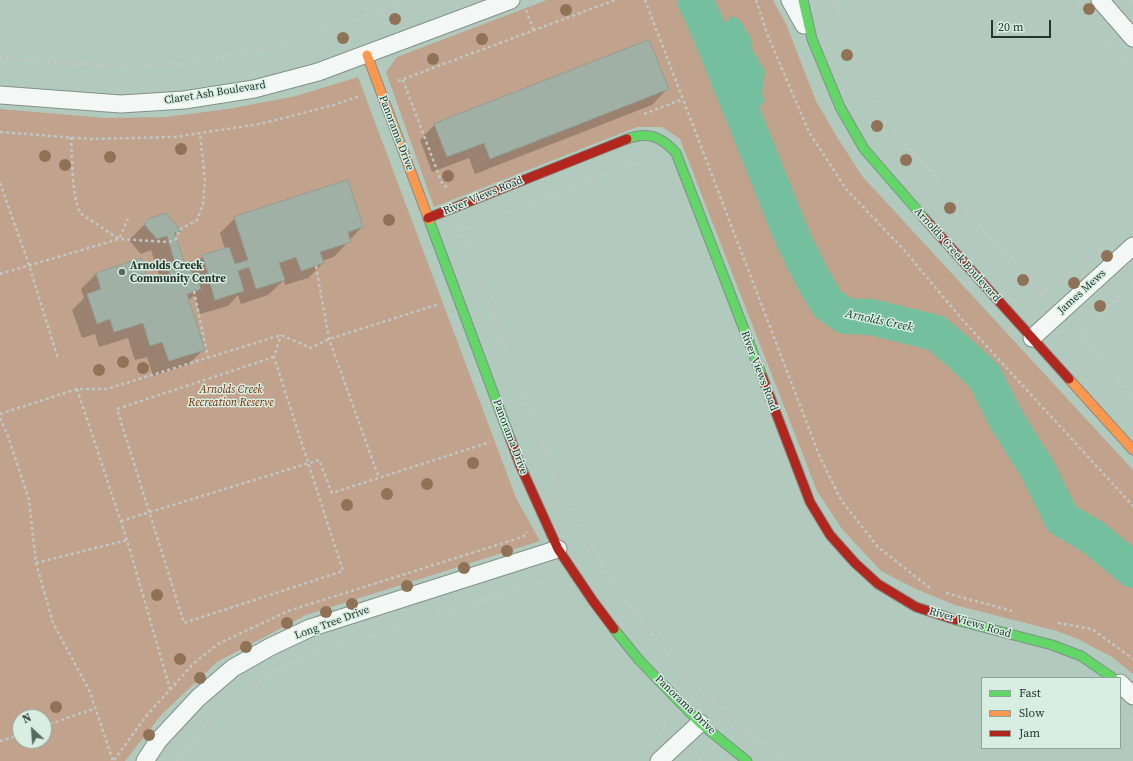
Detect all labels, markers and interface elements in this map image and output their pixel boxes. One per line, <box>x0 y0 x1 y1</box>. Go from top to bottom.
scale bar <box>993 12 1053 38</box>
text: 20 m <box>998 19 1024 35</box>
street label: Claret Ash Boulevard <box>163 78 267 108</box>
street label: Panorama Drive <box>376 94 416 172</box>
street label: River Views Road <box>441 174 525 218</box>
street label: Arnolds Creek Boulevard <box>911 205 1003 305</box>
place label: Arnolds Creek Community Centre <box>130 259 226 285</box>
marker: Arnolds Creek Community Centre <box>117 267 127 277</box>
street label: James Mews <box>1055 267 1109 317</box>
water label: Arnolds Creek <box>844 307 914 335</box>
street label: River Views Road <box>738 329 780 413</box>
park label: Arnolds Creek Recreation Reserve <box>188 383 274 409</box>
street label: Panorama Drive <box>490 398 530 476</box>
street label: Long Tree Drive <box>293 603 371 643</box>
street label: River Views Road <box>927 605 1013 641</box>
street label: Panorama Drive <box>652 673 718 737</box>
legend <box>981 677 1121 749</box>
text: Fast <box>1019 685 1041 701</box>
text: Slow <box>1019 705 1044 721</box>
north arrow <box>12 709 52 749</box>
text: N <box>20 710 34 727</box>
text: Jam <box>1019 725 1040 741</box>

